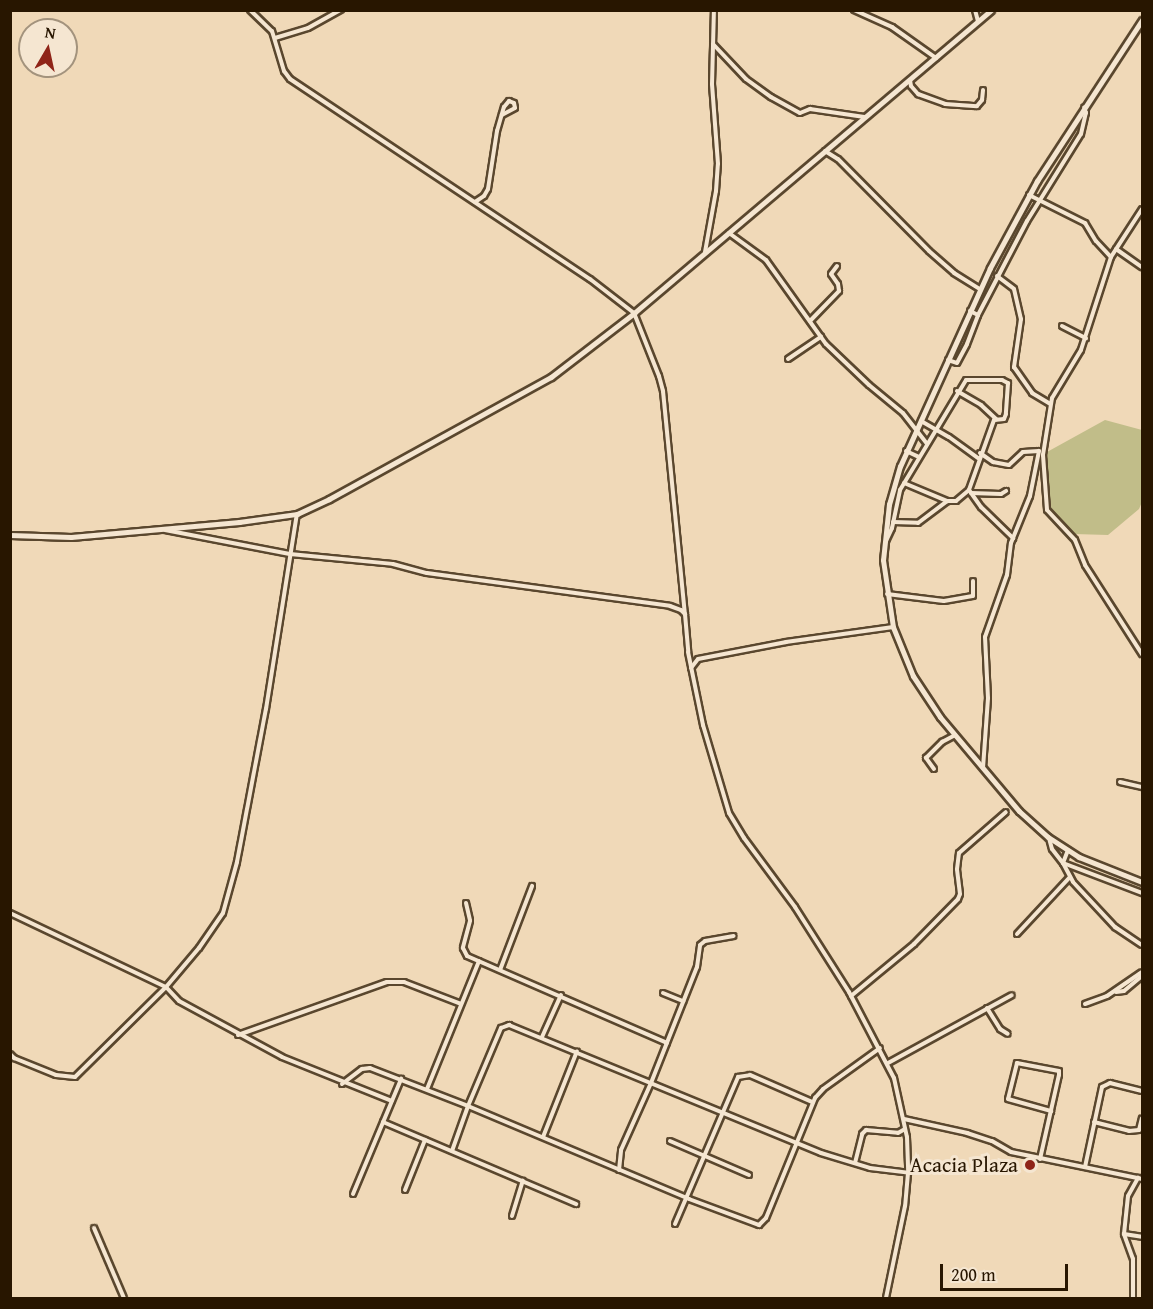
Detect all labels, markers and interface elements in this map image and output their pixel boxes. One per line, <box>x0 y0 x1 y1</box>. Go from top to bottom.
north arrow <box>18 18 78 78</box>
text: N <box>43 20 58 45</box>
place label: Acacia Plaza <box>910 1152 1018 1178</box>
marker: Acacia Plaza <box>1023 1158 1037 1172</box>
scale bar <box>943 1252 1070 1290</box>
text: 200 m <box>951 1261 996 1288</box>

